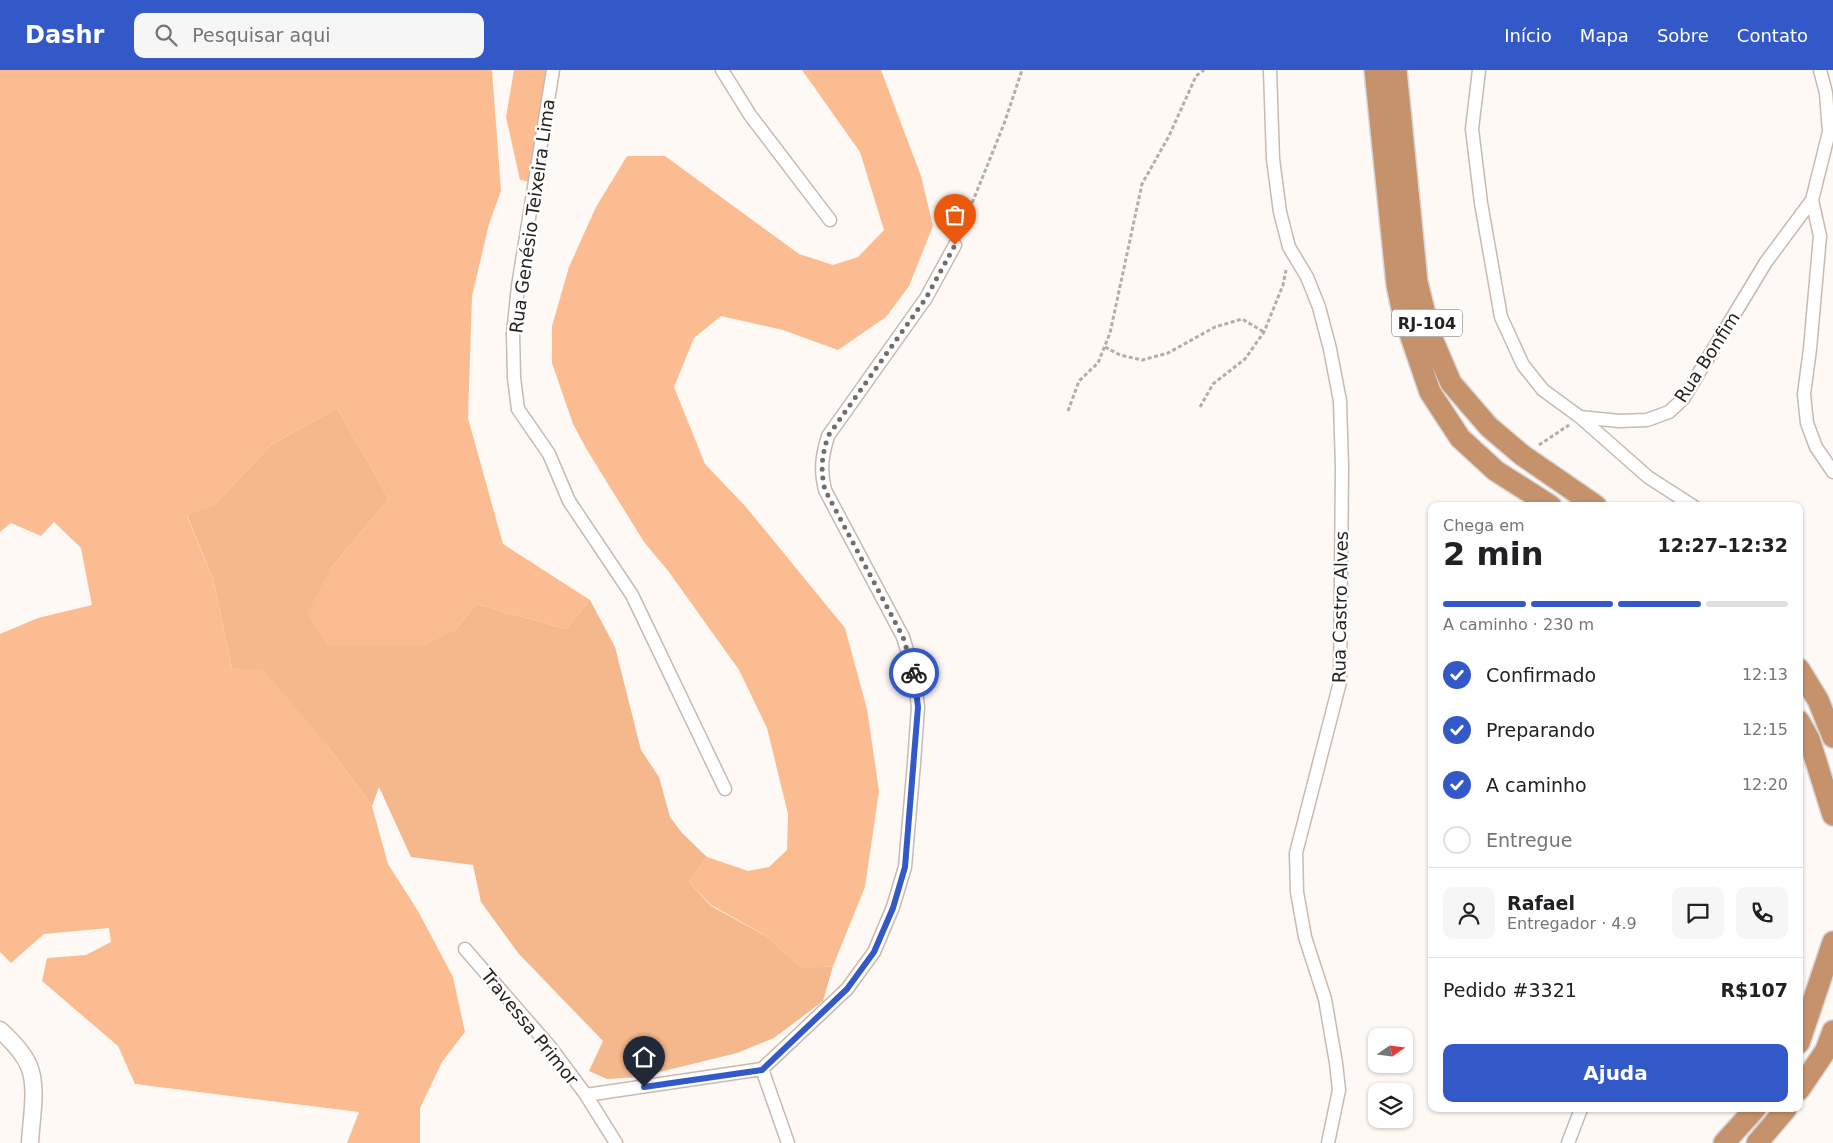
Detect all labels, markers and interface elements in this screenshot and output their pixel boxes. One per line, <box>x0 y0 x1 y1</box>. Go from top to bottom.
search box <box>134 13 484 58</box>
text: Dashr <box>25 21 104 49</box>
icon: search <box>152 21 180 49</box>
text: Pesquisar aqui <box>192 24 331 46</box>
text: Início <box>1504 25 1552 46</box>
text: Mapa <box>1580 25 1629 46</box>
text: Sobre <box>1657 25 1709 46</box>
text: Contato <box>1737 25 1808 46</box>
street label: Rua Genésio Teixeira Lima <box>505 97 559 335</box>
pin <box>934 194 976 245</box>
icon: bag <box>941 201 969 229</box>
street label: Rua Bonfim <box>1670 308 1744 406</box>
road number: RJ-104 <box>1392 310 1462 336</box>
text: Chega em <box>1443 516 1525 535</box>
street label: Rua Castro Alves <box>1328 531 1352 683</box>
text: 12:27–12:32 <box>1658 534 1788 556</box>
text: 2 min <box>1443 535 1544 573</box>
text: A caminho · 230 m <box>1443 615 1594 634</box>
courier <box>889 648 939 698</box>
icon: bike <box>900 659 928 687</box>
icon: check <box>1443 661 1471 689</box>
text: Confirmado <box>1486 664 1596 686</box>
text: 12:13 <box>1742 665 1788 684</box>
icon: check <box>1443 716 1471 744</box>
text: Preparando <box>1486 719 1595 741</box>
text: 12:15 <box>1742 720 1788 739</box>
icon: check <box>1443 771 1471 799</box>
text: A caminho <box>1486 774 1587 796</box>
text: 12:20 <box>1742 775 1788 794</box>
text: Entregue <box>1486 829 1572 851</box>
button: person <box>1443 887 1495 939</box>
button: chat <box>1672 887 1724 939</box>
button: phone <box>1736 887 1788 939</box>
text: Rafael <box>1507 892 1575 914</box>
text: Entregador · 4.9 <box>1507 914 1637 933</box>
street label: Travessa Primor <box>476 964 584 1090</box>
text: Pedido #3321 <box>1443 979 1577 1001</box>
text: R$107 <box>1720 979 1788 1001</box>
north arrow <box>1368 1028 1412 1072</box>
map controls <box>1368 1028 1413 1128</box>
pin <box>623 1036 665 1087</box>
icon: home <box>630 1043 658 1071</box>
button: Ajuda <box>1443 1044 1788 1102</box>
button: layers <box>1368 1083 1413 1128</box>

